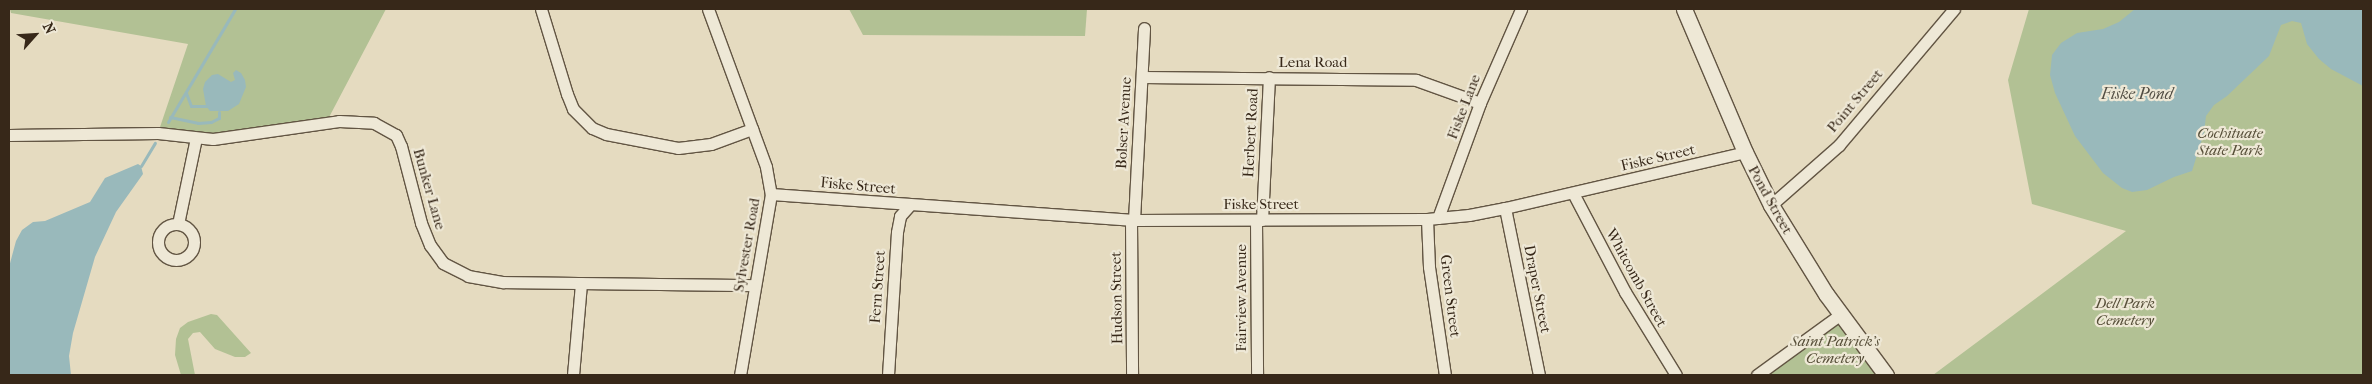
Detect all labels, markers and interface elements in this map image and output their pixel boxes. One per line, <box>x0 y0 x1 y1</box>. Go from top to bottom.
north arrow <box>10 10 60 60</box>
text: N <box>39 20 59 37</box>
street label: Lena Road <box>1279 54 1347 72</box>
street label: Point Street <box>1823 66 1887 136</box>
street label: Fiske Lane <box>1443 72 1485 142</box>
street label: Bolser Avenue <box>1113 76 1135 170</box>
water label: Fiske Pond <box>2101 84 2173 104</box>
street label: Herbert Road <box>1240 88 1262 178</box>
park label: Cochituate State Park <box>2197 124 2263 159</box>
street label: Fiske Street <box>1619 141 1697 175</box>
street label: Bunker Lane <box>409 146 449 232</box>
street label: Pond Street <box>1744 162 1796 238</box>
street label: Fiske Street <box>819 174 897 198</box>
street label: Fiske Street <box>1223 196 1299 214</box>
street label: Sylvester Road <box>730 197 764 293</box>
street label: Whitcomb Street <box>1601 226 1671 330</box>
street label: Draper Street <box>1520 243 1554 335</box>
street label: Fairview Avenue <box>1233 244 1251 352</box>
street label: Fern Street <box>866 250 890 324</box>
street label: Hudson Street <box>1107 251 1127 345</box>
street label: Green Street <box>1436 254 1464 338</box>
park label: Dell Park Cemetery <box>2095 294 2155 329</box>
park label: Saint Patrick's Cemetery <box>1790 332 1880 367</box>

